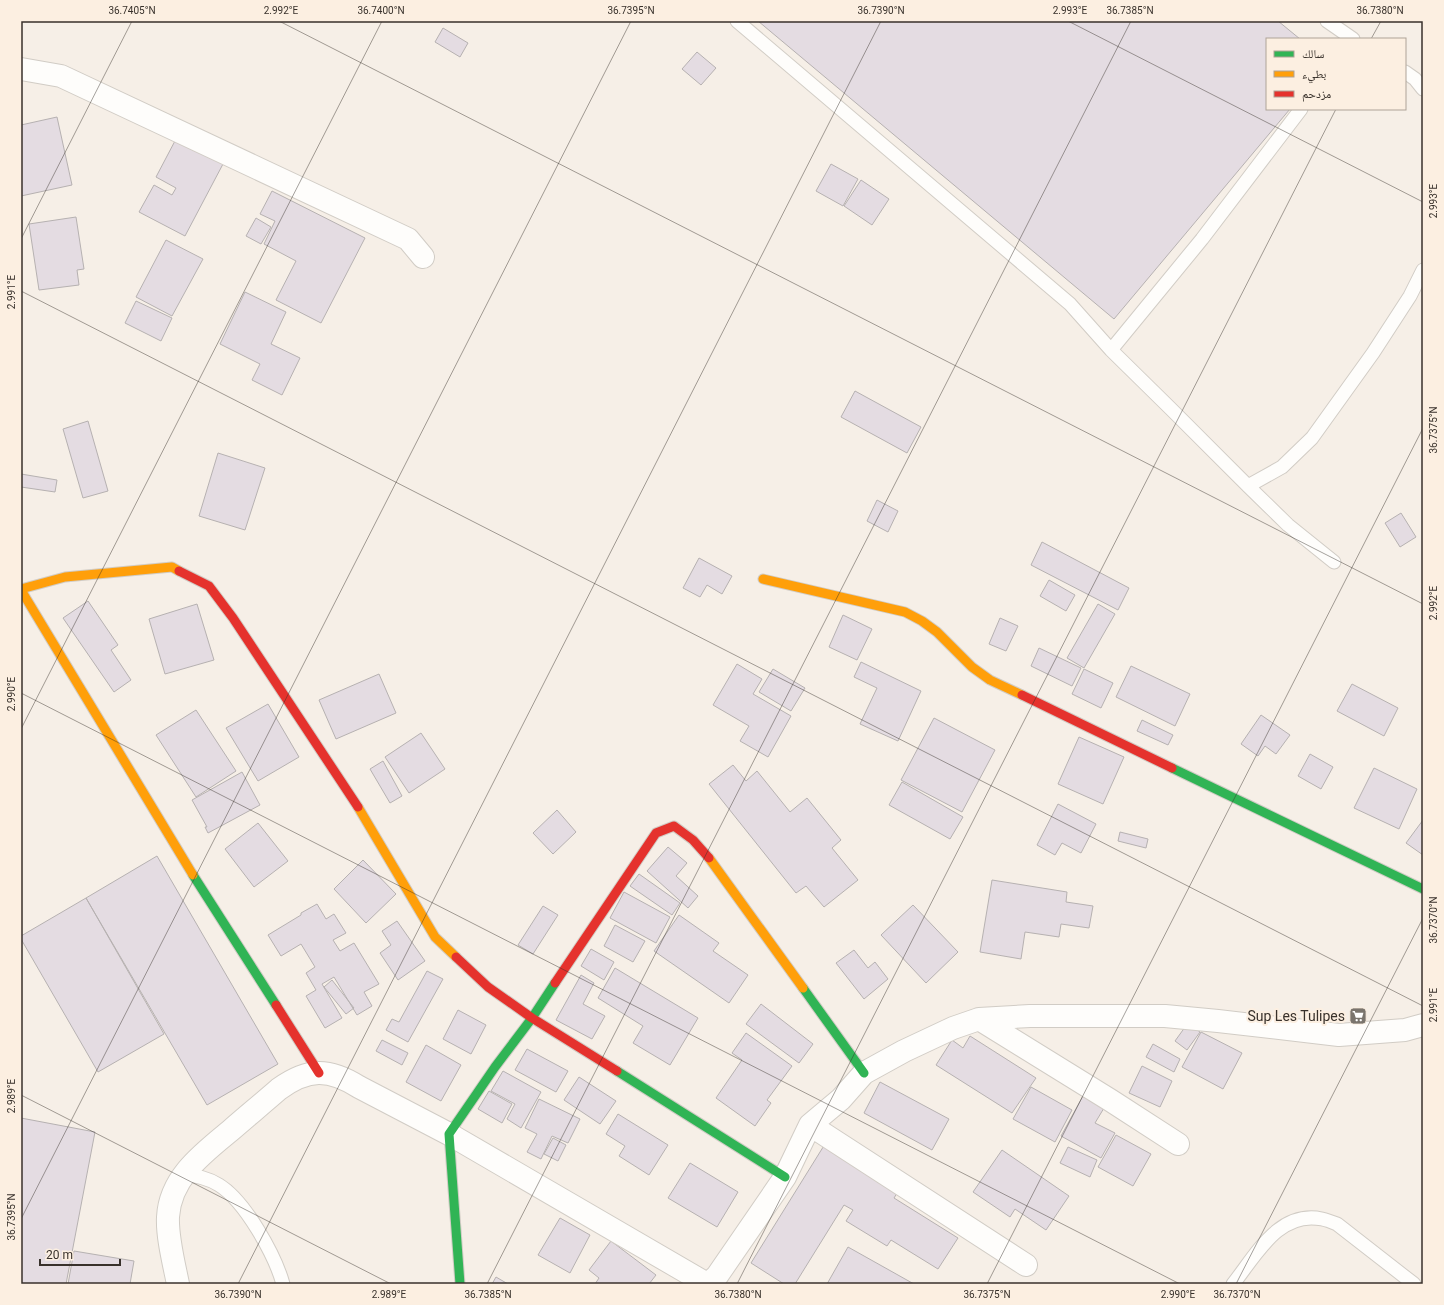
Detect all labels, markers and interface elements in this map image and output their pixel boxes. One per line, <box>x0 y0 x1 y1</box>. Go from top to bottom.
text: 36.7405°N <box>108 5 156 16</box>
text: 2.992°E <box>264 5 299 16</box>
text: 36.7400°N <box>357 5 405 16</box>
text: 36.7395°N <box>607 5 655 16</box>
text: 36.7390°N <box>857 5 905 16</box>
text: 2.993°E <box>1053 5 1088 16</box>
text: 36.7385°N <box>1106 5 1154 16</box>
text: 36.7380°N <box>1356 5 1404 16</box>
legend <box>1266 38 1406 110</box>
text: سالك <box>1302 47 1324 61</box>
text: بطيء <box>1302 67 1326 84</box>
text: مزدحم <box>1302 87 1331 102</box>
text: 2.993°E <box>1428 183 1439 218</box>
text: 2.991°E <box>6 274 17 309</box>
text: 36.7375°N <box>1428 406 1439 454</box>
text: 2.992°E <box>1428 585 1439 620</box>
text: 2.990°E <box>6 676 17 711</box>
text: 36.7370°N <box>1428 896 1439 944</box>
text: 2.991°E <box>1428 987 1439 1022</box>
supermarket icon: Sup Les Tulipes <box>1348 1006 1368 1026</box>
place label: Sup Les Tulipes <box>1248 1008 1345 1024</box>
text: 2.989°E <box>6 1078 17 1113</box>
text: 36.7395°N <box>6 1193 17 1241</box>
scale bar <box>40 1241 120 1267</box>
text: 20 m <box>46 1248 73 1262</box>
text: 36.7390°N <box>214 1289 262 1300</box>
text: 2.989°E <box>372 1289 407 1300</box>
text: 36.7385°N <box>464 1289 512 1300</box>
text: 36.7380°N <box>714 1289 762 1300</box>
text: 36.7375°N <box>963 1289 1011 1300</box>
text: 2.990°E <box>1161 1289 1196 1300</box>
text: 36.7370°N <box>1213 1289 1261 1300</box>

